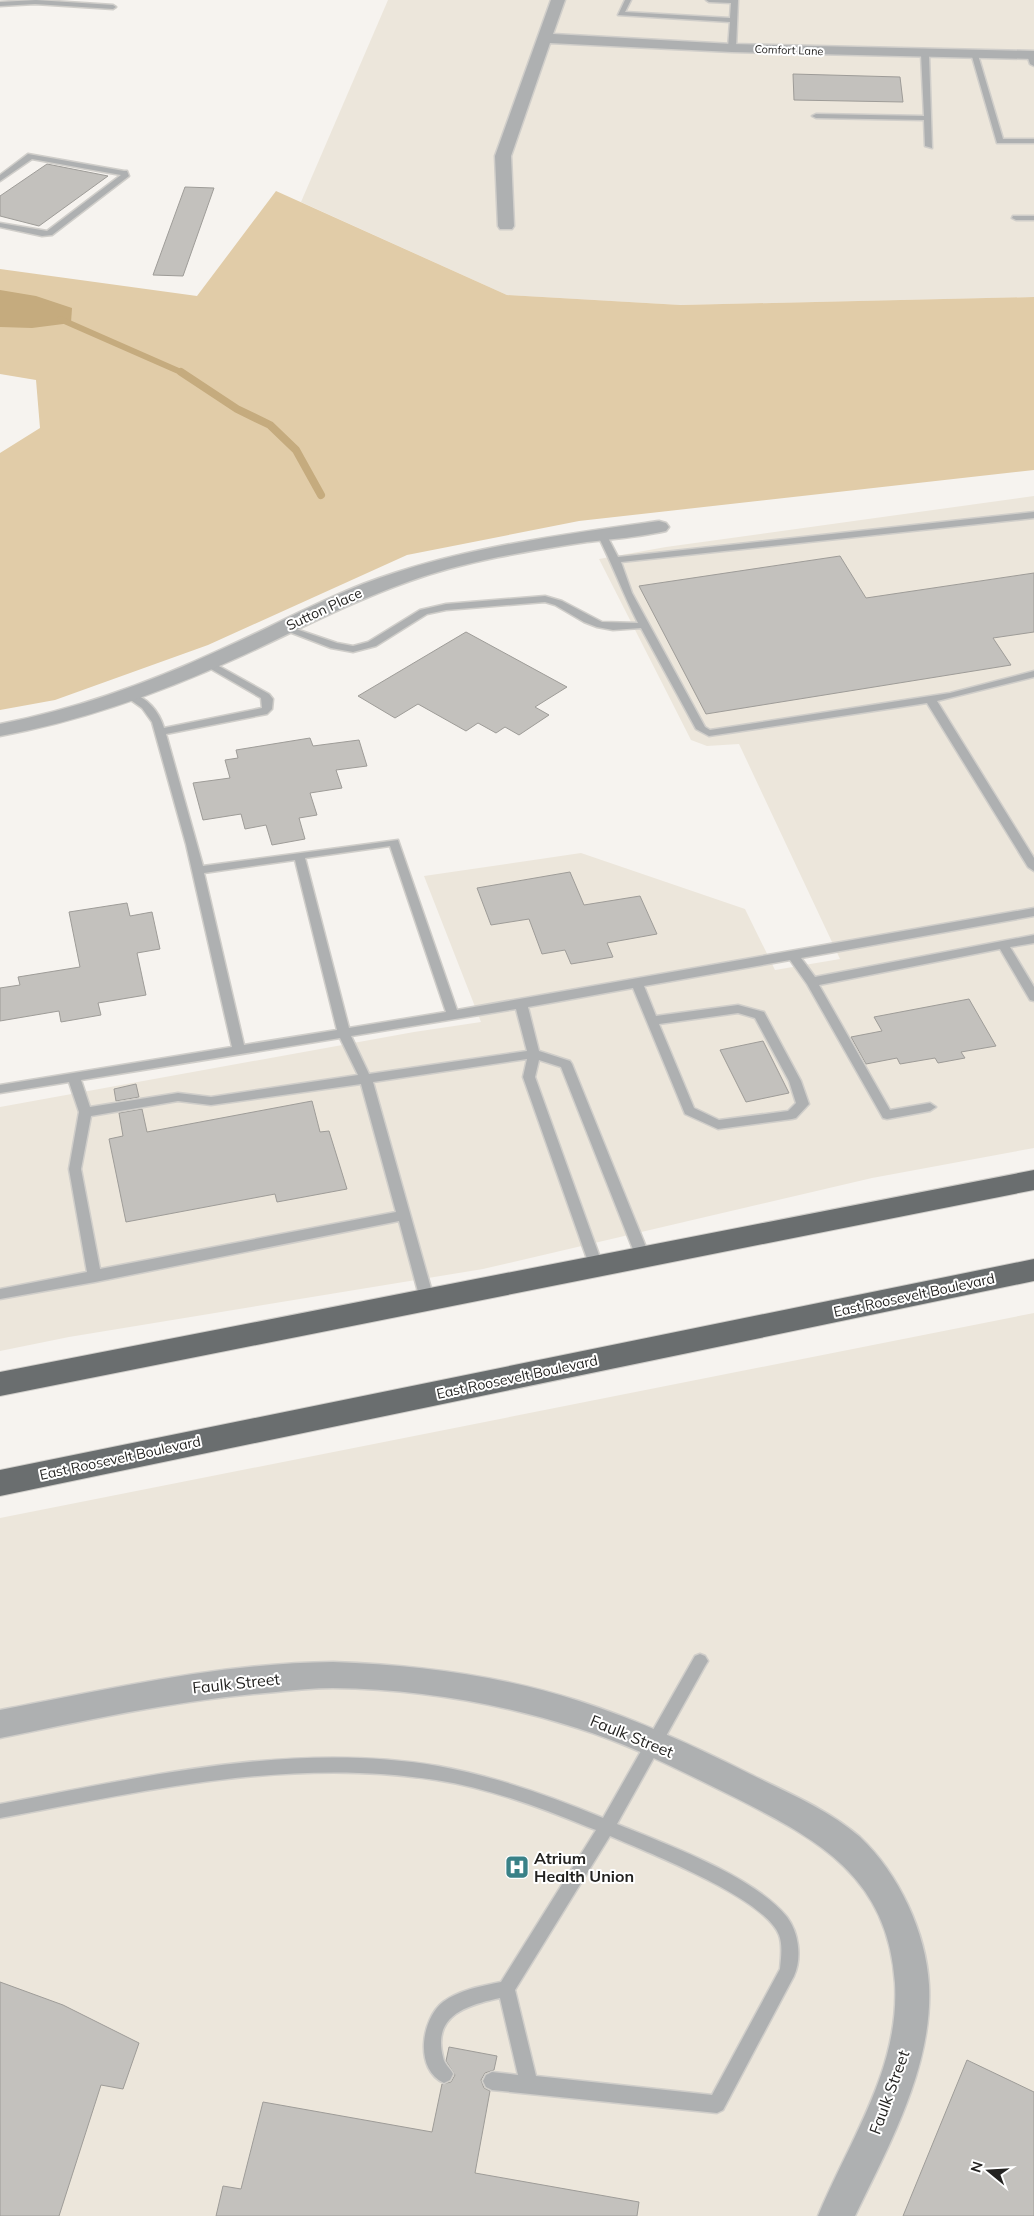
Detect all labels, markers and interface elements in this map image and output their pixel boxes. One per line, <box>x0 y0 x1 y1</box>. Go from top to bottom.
street label: Comfort Lane <box>754 42 824 58</box>
street label: Sutton Place <box>283 584 365 634</box>
street label: East Roosevelt Boulevard <box>832 1269 996 1321</box>
street label: East Roosevelt Boulevard <box>435 1351 599 1403</box>
street label: East Roosevelt Boulevard <box>38 1432 202 1484</box>
street label: Faulk Street <box>191 1668 281 1698</box>
street label: Faulk Street <box>587 1710 677 1762</box>
place label: Atrium Health Union <box>534 1848 634 1886</box>
hospital icon: Atrium Health Union <box>504 1854 530 1880</box>
street label: Faulk Street <box>865 2047 914 2137</box>
north arrow <box>964 2146 1014 2196</box>
text: N <box>966 2159 987 2175</box>

